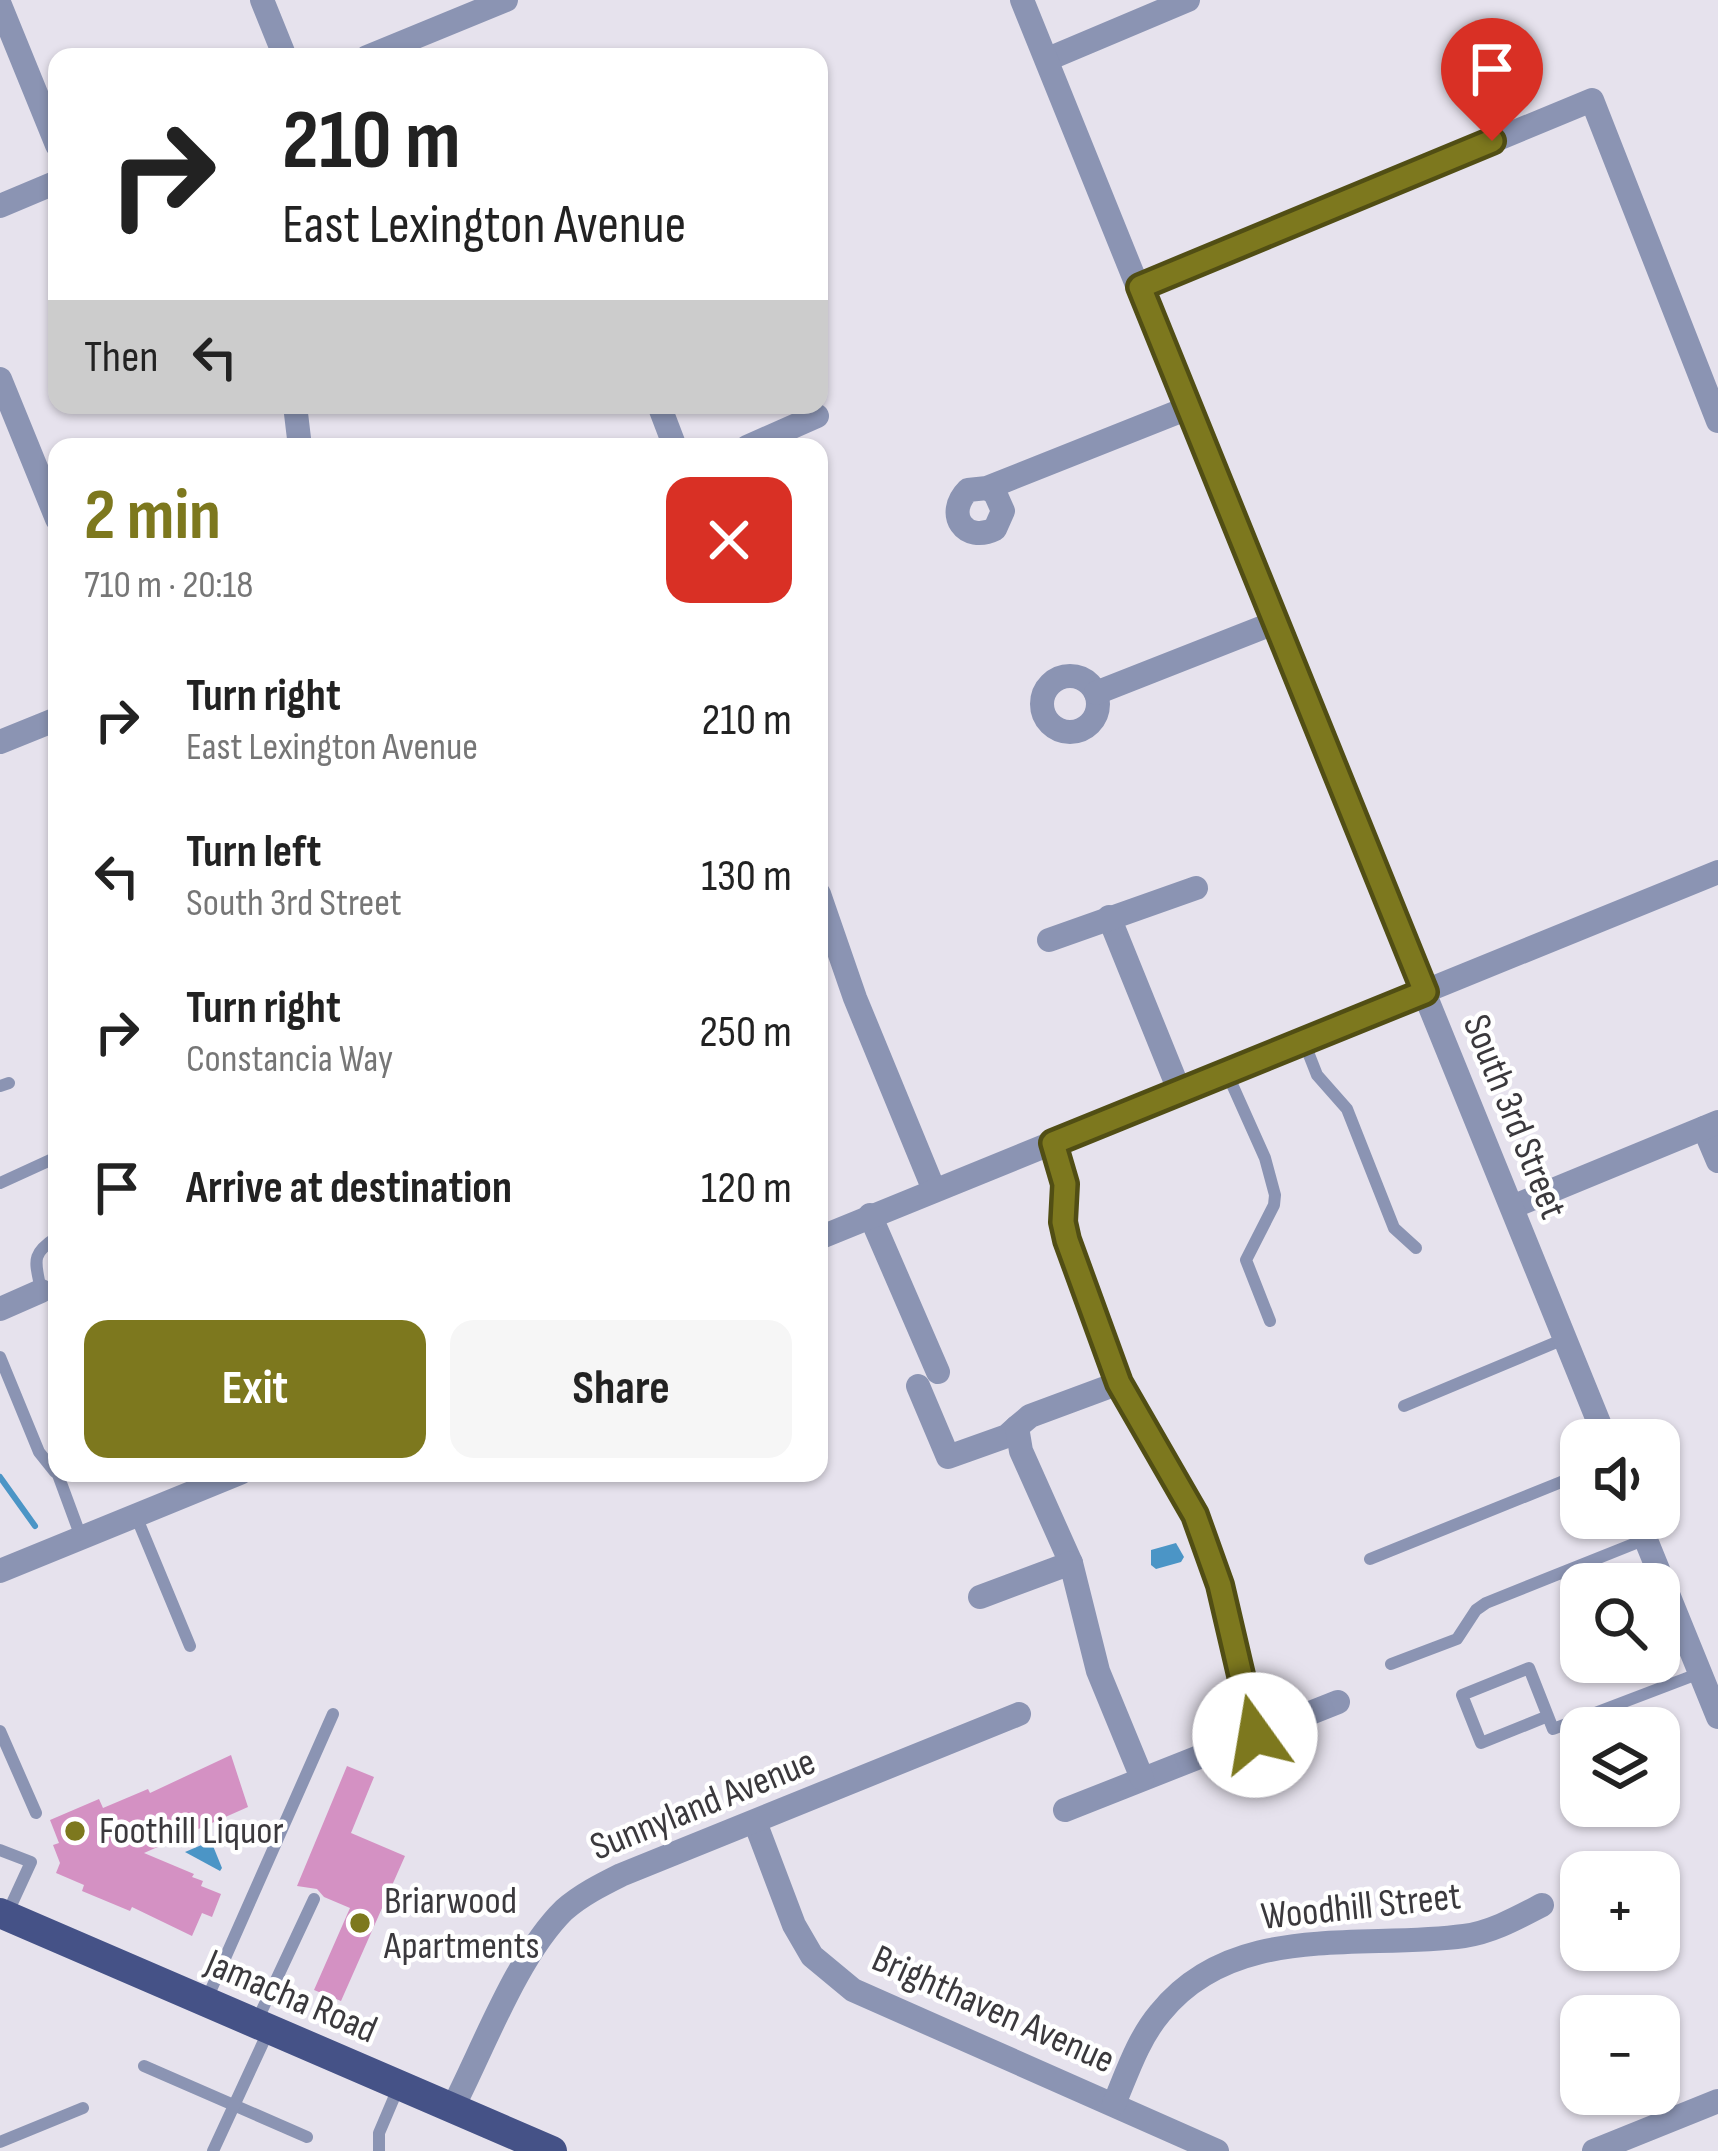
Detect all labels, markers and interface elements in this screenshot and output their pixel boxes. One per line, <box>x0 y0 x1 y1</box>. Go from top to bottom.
pin <box>1441 18 1543 141</box>
icon: arrive <box>1459 36 1525 102</box>
text: 210 m <box>282 91 461 192</box>
icon: right <box>84 96 240 252</box>
text: East Lexington Avenue <box>282 193 686 258</box>
icon: left <box>182 324 248 390</box>
text: Then <box>84 330 158 385</box>
text: 2 min <box>84 473 221 560</box>
button: close <box>666 477 792 603</box>
text: 710 m · 20:18 <box>84 562 253 609</box>
text: Turn right <box>186 669 341 724</box>
icon: right <box>84 687 150 753</box>
text: 210 m <box>701 693 792 748</box>
text: East Lexington Avenue <box>186 724 478 771</box>
text: Turn left <box>186 825 321 880</box>
icon: left <box>84 843 150 909</box>
text: 130 m <box>701 849 792 904</box>
text: South 3rd Street <box>186 880 402 927</box>
text: Turn right <box>186 981 341 1036</box>
icon: right <box>84 999 150 1065</box>
text: 250 m <box>699 1005 792 1060</box>
street label: South 3rd Street <box>1452 1008 1576 1226</box>
text: Constancia Way <box>186 1036 393 1083</box>
icon: arrive <box>84 1155 150 1221</box>
text: Arrive at destination <box>186 1161 512 1216</box>
text: 120 m <box>701 1161 792 1216</box>
button: Exit <box>84 1320 426 1458</box>
button: Share <box>450 1320 792 1458</box>
map controls <box>1560 1419 1680 2115</box>
button: sound <box>1560 1419 1680 1539</box>
button: search <box>1560 1563 1680 1683</box>
position arrow <box>1192 1672 1318 1798</box>
button: layers <box>1560 1707 1680 1827</box>
street label: Sunnyland Avenue <box>584 1739 822 1871</box>
place label: Foothill Liquor <box>99 1808 284 1855</box>
marker: Foothill Liquor <box>62 1818 88 1844</box>
button: + <box>1560 1851 1680 1971</box>
street label: Woodhill Street <box>1259 1873 1463 1941</box>
place label: Briarwood Apartments <box>383 1878 539 1970</box>
marker: Briarwood Apartments <box>347 1910 373 1936</box>
street label: Brighthaven Avenue <box>865 1936 1121 2084</box>
street label: Jamacha Road <box>197 1940 384 2054</box>
button: − <box>1560 1995 1680 2115</box>

